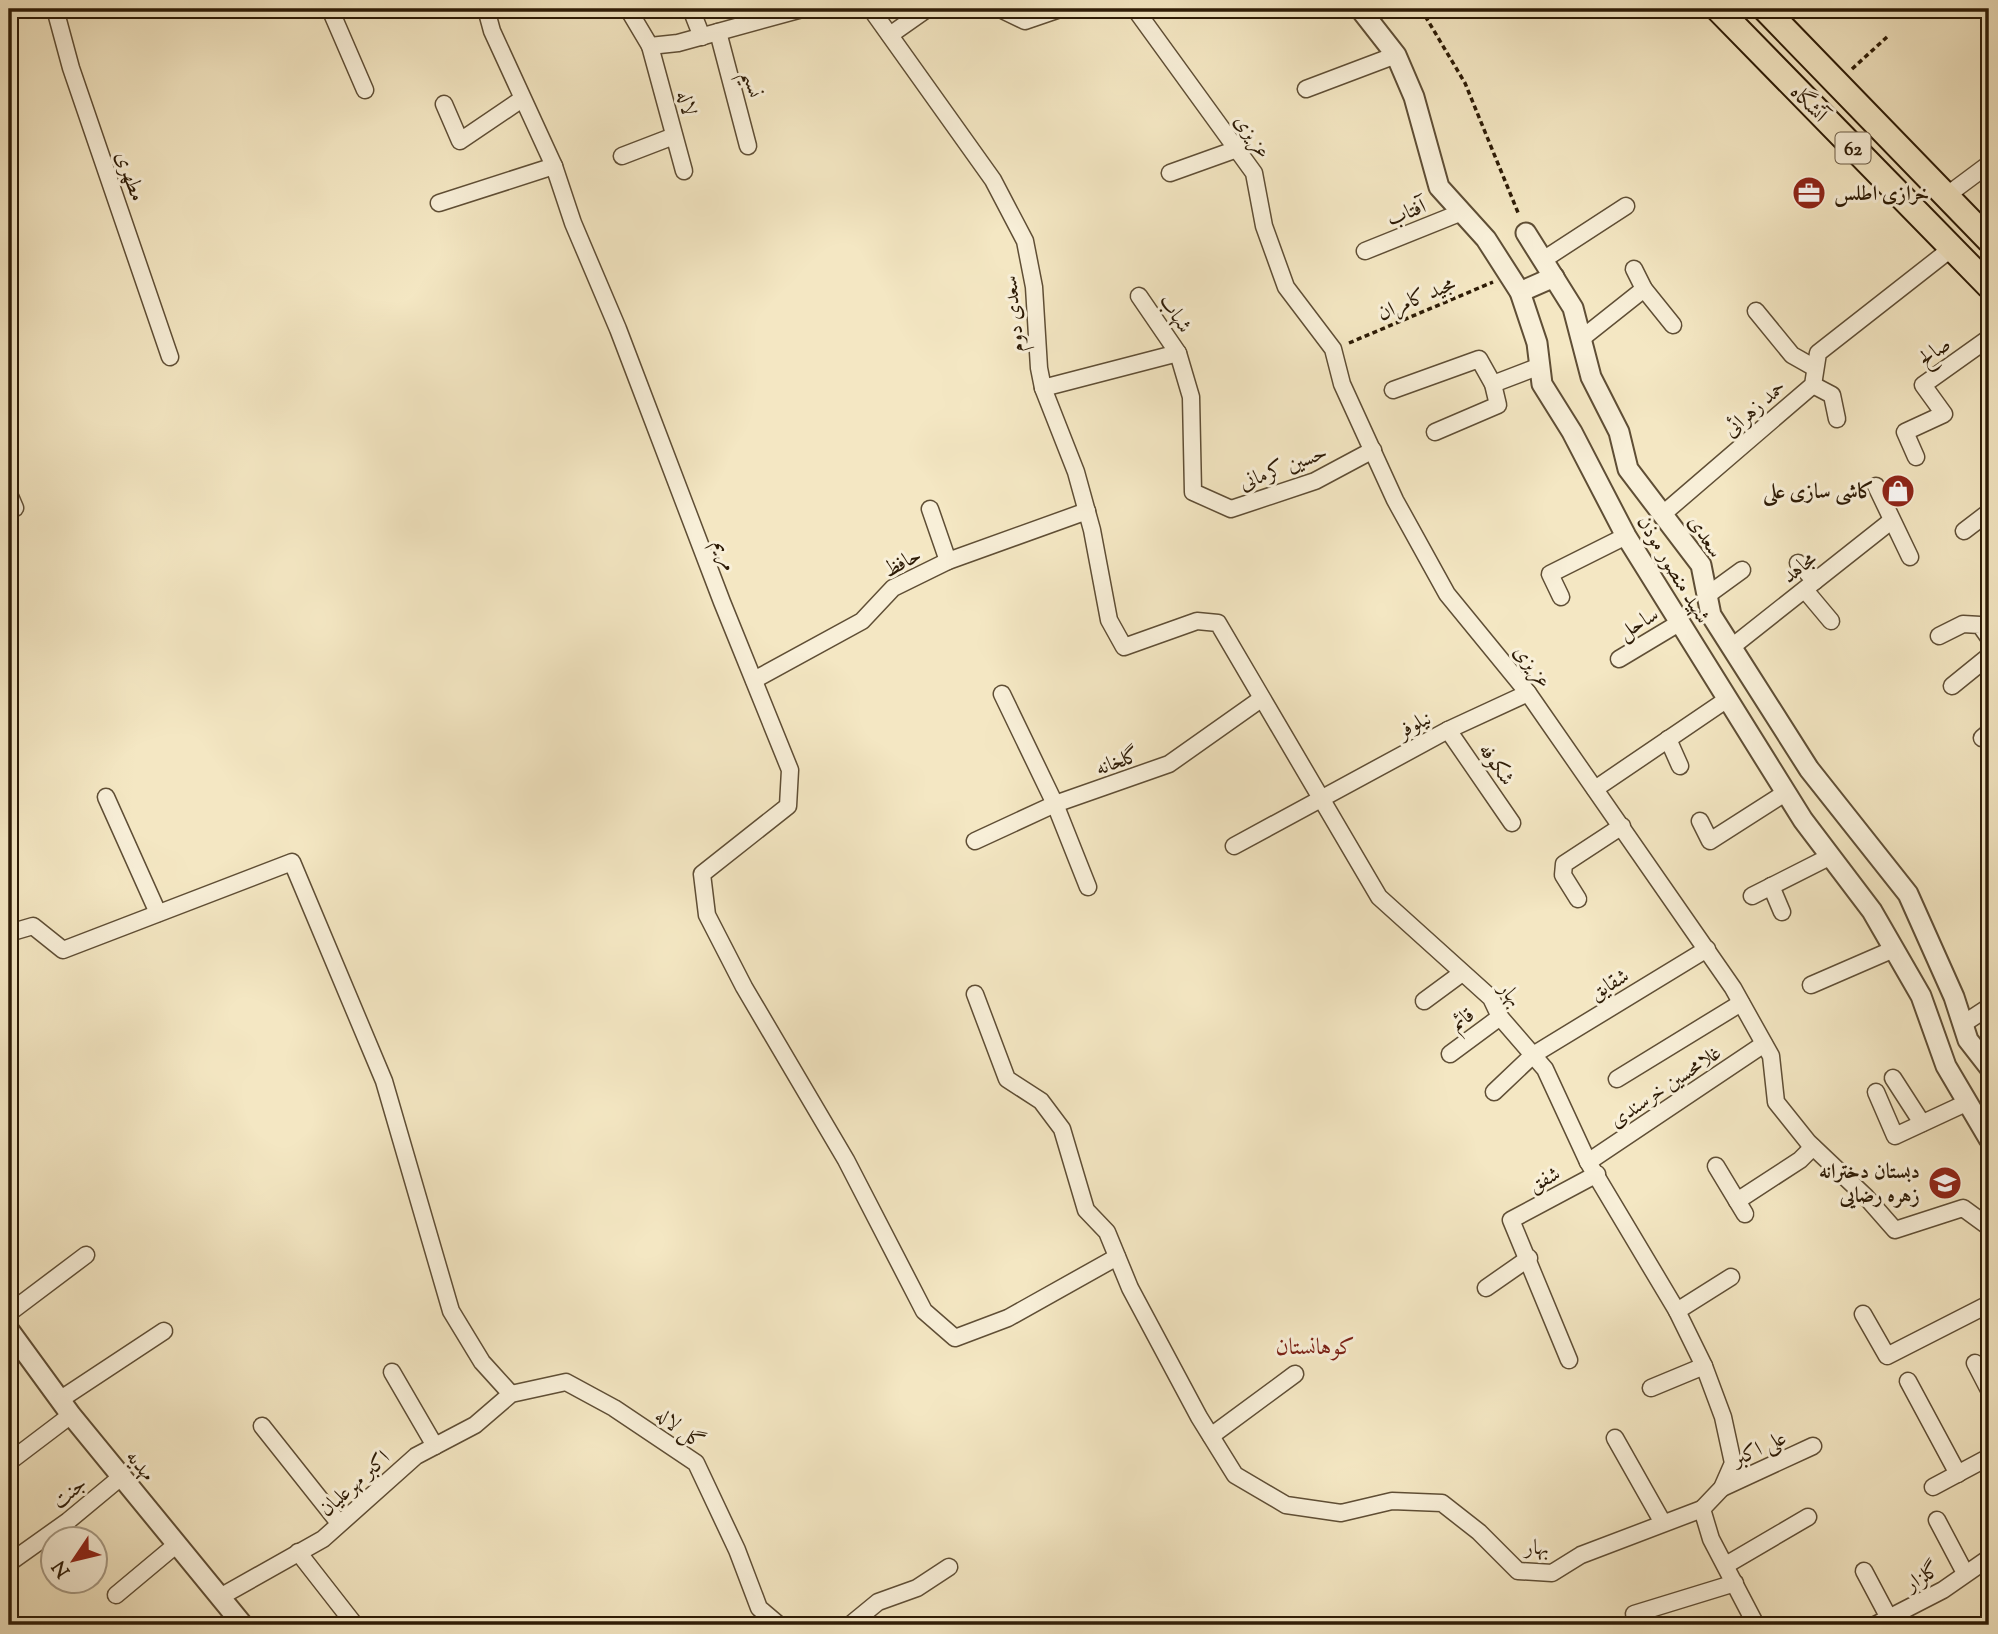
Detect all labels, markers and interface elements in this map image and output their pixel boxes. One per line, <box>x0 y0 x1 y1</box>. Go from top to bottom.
street label: نسیم <box>729 68 769 102</box>
street label: آتشگاه <box>1782 79 1835 132</box>
street label: لاله <box>667 88 703 119</box>
street label: عزیزی <box>1226 109 1277 165</box>
road number: 62 <box>1836 132 1870 164</box>
street label: مطهری <box>107 148 152 206</box>
office icon: خرازی اطلس <box>1790 174 1828 212</box>
place label: خرازی اطلس <box>1834 180 1929 210</box>
street label: آفتاب <box>1383 192 1433 235</box>
street label: مجید کامران <box>1373 270 1461 330</box>
street label: سعدی دوم <box>996 274 1035 354</box>
street label: شهاب <box>1150 289 1198 340</box>
street label: صالح <box>1913 331 1958 376</box>
street label: حمد زهرائی <box>1717 374 1793 445</box>
street label: حسین کرمانی <box>1235 438 1332 499</box>
shop icon: کاشی سازی علی <box>1879 472 1917 510</box>
place label: کاشی سازی علی <box>1762 478 1874 508</box>
street label: شهید منصور موذن <box>1628 510 1717 630</box>
street label: سعدی <box>1680 510 1729 564</box>
street label: مریم <box>704 536 744 576</box>
street label: حافظ <box>878 541 928 586</box>
street label: مجاهد <box>1776 545 1824 592</box>
street label: ساحل <box>1613 601 1665 649</box>
street label: عزیزی <box>1505 639 1558 695</box>
street label: نیلوفر <box>1391 704 1437 748</box>
street label: شکوفه <box>1470 738 1521 792</box>
street label: گلخانه <box>1092 741 1144 785</box>
street label: شقایق <box>1585 962 1636 1009</box>
street label: بهار <box>1489 975 1529 1014</box>
street label: قائم <box>1445 1002 1482 1040</box>
street label: غلامحسین خرسندی <box>1604 1039 1728 1136</box>
place label: دبستان دخترانه زهره رضایی <box>1819 1158 1920 1212</box>
street label: شفق <box>1523 1160 1566 1202</box>
school or university icon: دبستان دخترانه زهره رضایی <box>1926 1164 1964 1202</box>
district label: کوهانستان <box>1275 1332 1355 1365</box>
street label: گل لاله <box>648 1402 710 1458</box>
street label: علی اکبر <box>1726 1424 1792 1476</box>
street label: مهدیه <box>117 1444 161 1488</box>
street label: اکبر مهرعلیان <box>313 1444 398 1525</box>
street label: جنت <box>46 1470 94 1517</box>
north arrow <box>38 1526 108 1596</box>
street label: بهار <box>1522 1534 1550 1564</box>
text: N <box>47 1554 78 1582</box>
street label: گلزار <box>1898 1555 1946 1601</box>

